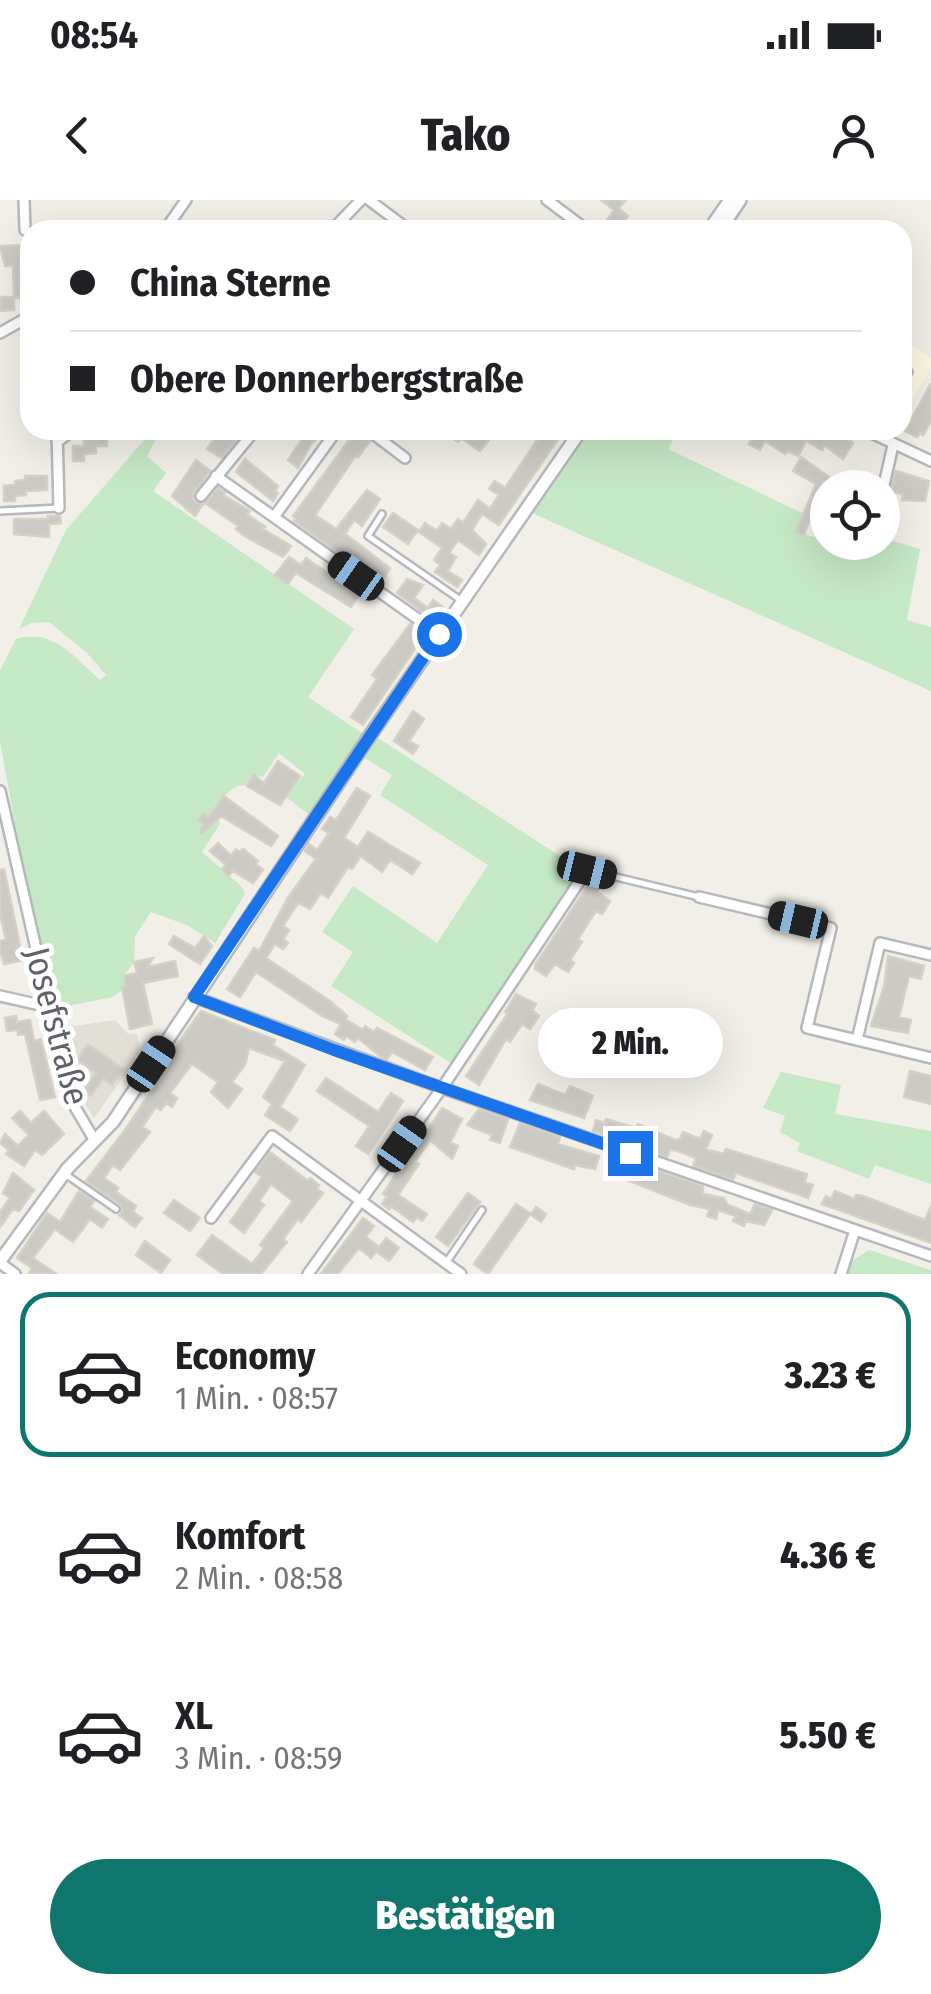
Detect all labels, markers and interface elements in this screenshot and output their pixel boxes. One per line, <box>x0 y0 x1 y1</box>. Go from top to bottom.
text: 08:54 <box>50 12 138 58</box>
icon: back <box>50 108 105 163</box>
text: Tako <box>421 108 510 162</box>
icon: person <box>826 108 881 163</box>
text: China Sterne <box>130 260 331 306</box>
text: Obere Donnerbergstraße <box>130 356 524 402</box>
map controls <box>810 470 900 560</box>
button: locate <box>810 470 900 560</box>
car <box>323 547 389 605</box>
route start <box>417 612 462 657</box>
car <box>554 848 620 892</box>
car <box>765 899 831 941</box>
street label: Josefstraße <box>16 943 98 1109</box>
callout: 2 Min. <box>538 1008 722 1078</box>
text: 2 Min. <box>592 1024 669 1062</box>
car <box>122 1031 180 1097</box>
car <box>373 1111 431 1177</box>
route end <box>608 1131 653 1176</box>
icon: car <box>55 1330 145 1420</box>
text: Economy <box>175 1333 315 1379</box>
text: 3.23 € <box>785 1352 876 1398</box>
text: 1 Min. · 08:57 <box>175 1379 338 1417</box>
icon: car <box>55 1510 145 1600</box>
text: Komfort <box>175 1513 305 1559</box>
text: 4.36 € <box>780 1532 876 1578</box>
text: 2 Min. · 08:58 <box>175 1559 343 1597</box>
icon: car <box>55 1690 145 1780</box>
text: XL <box>175 1693 213 1739</box>
text: 5.50 € <box>780 1712 876 1758</box>
text: 3 Min. · 08:59 <box>175 1739 343 1777</box>
button: Bestätigen <box>50 1859 881 1974</box>

